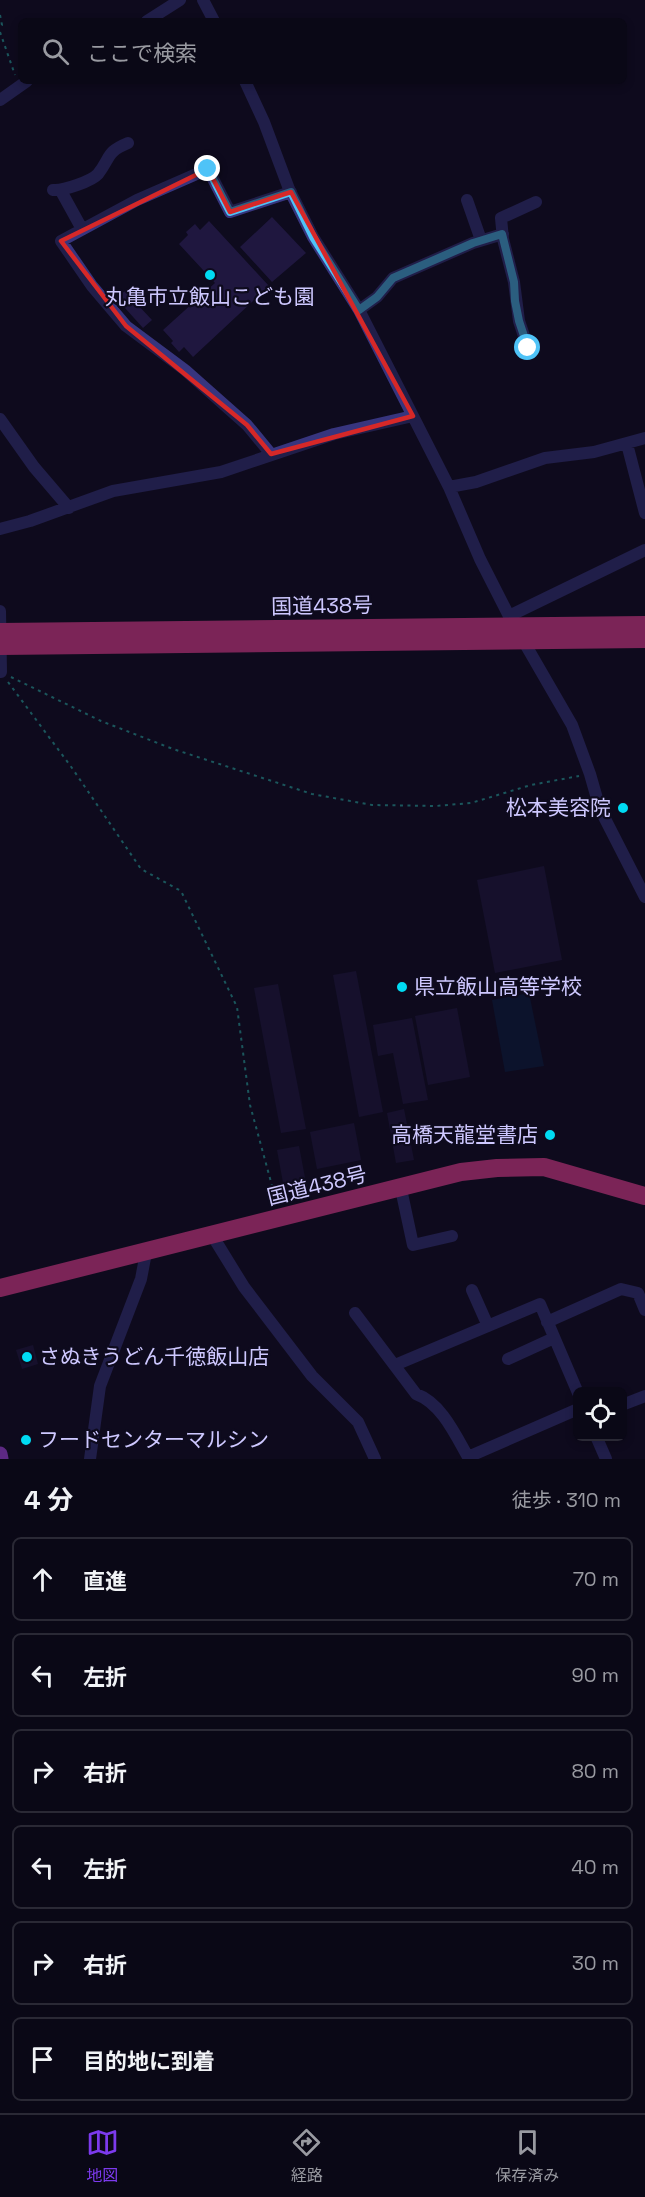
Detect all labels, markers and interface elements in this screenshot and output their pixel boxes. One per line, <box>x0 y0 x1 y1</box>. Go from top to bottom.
search box <box>18 18 627 84</box>
icon: search <box>39 35 72 68</box>
text: ここで検索 <box>87 39 197 67</box>
route end <box>194 155 220 181</box>
marker: 丸亀市立飯山こども園 <box>203 268 217 282</box>
place label: 丸亀市立飯山こども園 <box>105 283 315 310</box>
route start <box>514 334 540 360</box>
street label: 国道438号 <box>271 591 373 620</box>
place label: 松本美容院 <box>506 794 611 821</box>
marker: 松本美容院 <box>616 801 630 815</box>
place label: 県立飯山高等学校 <box>414 973 582 1000</box>
marker: 県立飯山高等学校 <box>395 980 409 994</box>
place label: 高橋天龍堂書店 <box>391 1121 538 1148</box>
marker: 高橋天龍堂書店 <box>543 1128 557 1142</box>
street label: 国道438号 <box>264 1160 370 1211</box>
place label: さぬきうどん千徳飯山店 <box>39 1343 269 1370</box>
marker: さぬきうどん千徳飯山店 <box>20 1350 34 1364</box>
map controls <box>573 1387 627 1441</box>
button: locate <box>573 1387 627 1441</box>
place label: フードセンターマルシン <box>38 1426 269 1453</box>
marker: フードセンターマルシン <box>19 1433 33 1447</box>
text: 4 分 <box>24 1483 73 1517</box>
text: 徒歩 · 310 m <box>512 1487 621 1513</box>
icon: ahead <box>26 1563 59 1596</box>
text: 70 m <box>573 1566 619 1592</box>
text: 直進 <box>83 1567 127 1595</box>
icon: left <box>26 1659 59 1692</box>
text: 90 m <box>572 1662 619 1688</box>
text: 左折 <box>83 1663 127 1691</box>
icon: right <box>26 1755 59 1788</box>
text: 80 m <box>571 1758 619 1784</box>
text: 右折 <box>83 1759 127 1787</box>
icon: left <box>26 1851 59 1884</box>
text: 40 m <box>571 1854 619 1880</box>
text: 左折 <box>83 1855 127 1883</box>
icon: right <box>26 1947 59 1980</box>
text: 30 m <box>572 1950 619 1976</box>
text: 右折 <box>83 1951 127 1979</box>
icon: arrive <box>26 2043 59 2076</box>
text: 目的地に到着 <box>83 2047 215 2075</box>
tab: 地図 <box>86 2126 119 2186</box>
tab: 経路 <box>290 2126 323 2186</box>
tab: 保存済み <box>495 2126 559 2186</box>

